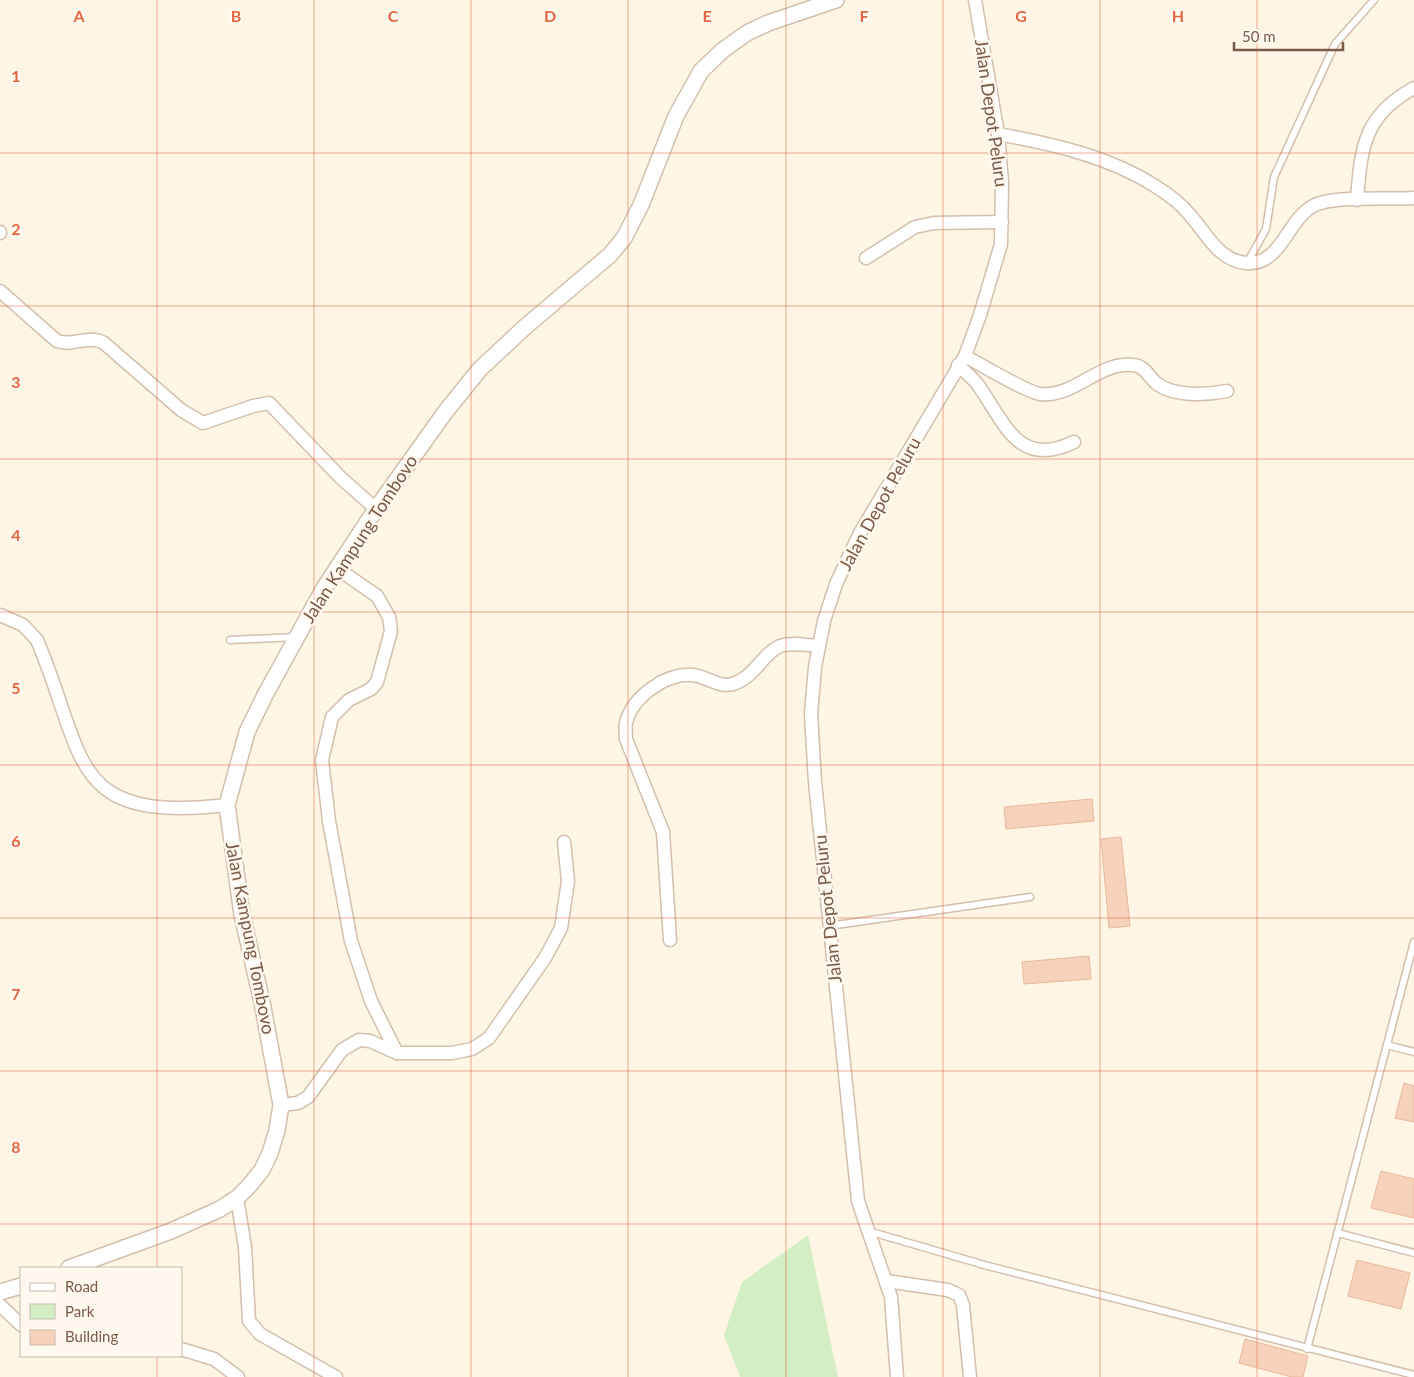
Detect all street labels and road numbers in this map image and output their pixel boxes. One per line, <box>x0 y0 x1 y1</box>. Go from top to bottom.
street label: Jalan Depot Peluru <box>971 38 1013 188</box>
street label: Jalan Depot Peluru <box>833 433 925 574</box>
street label: Jalan Kampung Tombovo <box>297 450 422 627</box>
street label: Jalan Depot Peluru <box>808 834 846 984</box>
street label: Jalan Kampung Tombovo <box>221 840 280 1036</box>

